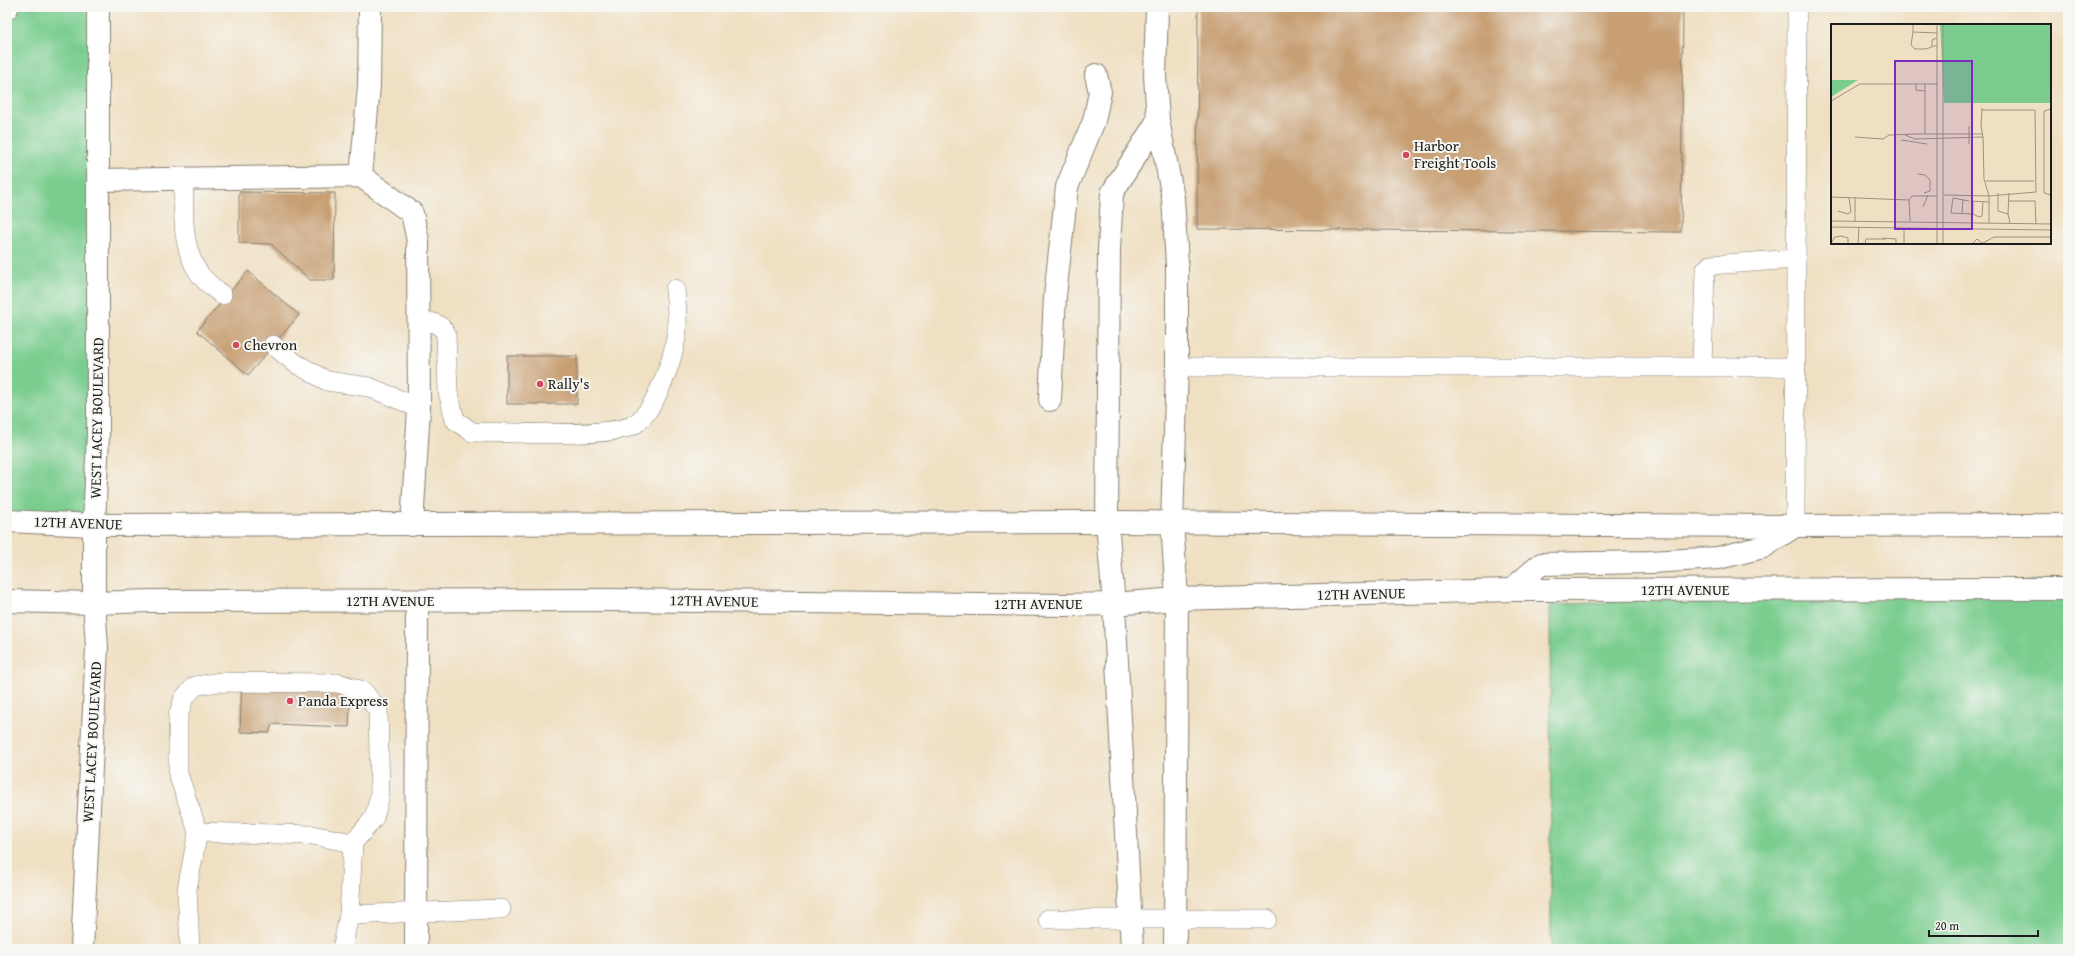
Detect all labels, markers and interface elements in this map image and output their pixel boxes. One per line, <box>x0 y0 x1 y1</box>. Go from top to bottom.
inset map <box>1831 24 2051 244</box>
place label: Harbor Freight Tools <box>1414 135 1496 173</box>
marker: Harbor Freight Tools <box>1401 150 1411 160</box>
place label: Chevron <box>244 334 298 355</box>
street label: WEST LACEY BOULEVARD <box>85 337 108 499</box>
marker: Chevron <box>231 340 241 350</box>
place label: Rally's <box>548 373 589 394</box>
marker: Rally's <box>535 379 545 389</box>
street label: 12TH AVENUE <box>33 510 123 535</box>
street label: 12TH AVENUE <box>1641 579 1730 600</box>
street label: 12TH AVENUE <box>1316 582 1406 605</box>
street label: 12TH AVENUE <box>669 589 759 612</box>
street label: 12TH AVENUE <box>346 590 435 611</box>
street label: 12TH AVENUE <box>994 593 1083 614</box>
street label: WEST LACEY BOULEVARD <box>77 661 106 823</box>
place label: Panda Express <box>298 690 388 711</box>
marker: Panda Express <box>285 696 295 706</box>
scale bar <box>1929 912 2038 938</box>
text: 20 m <box>1935 917 1959 934</box>

